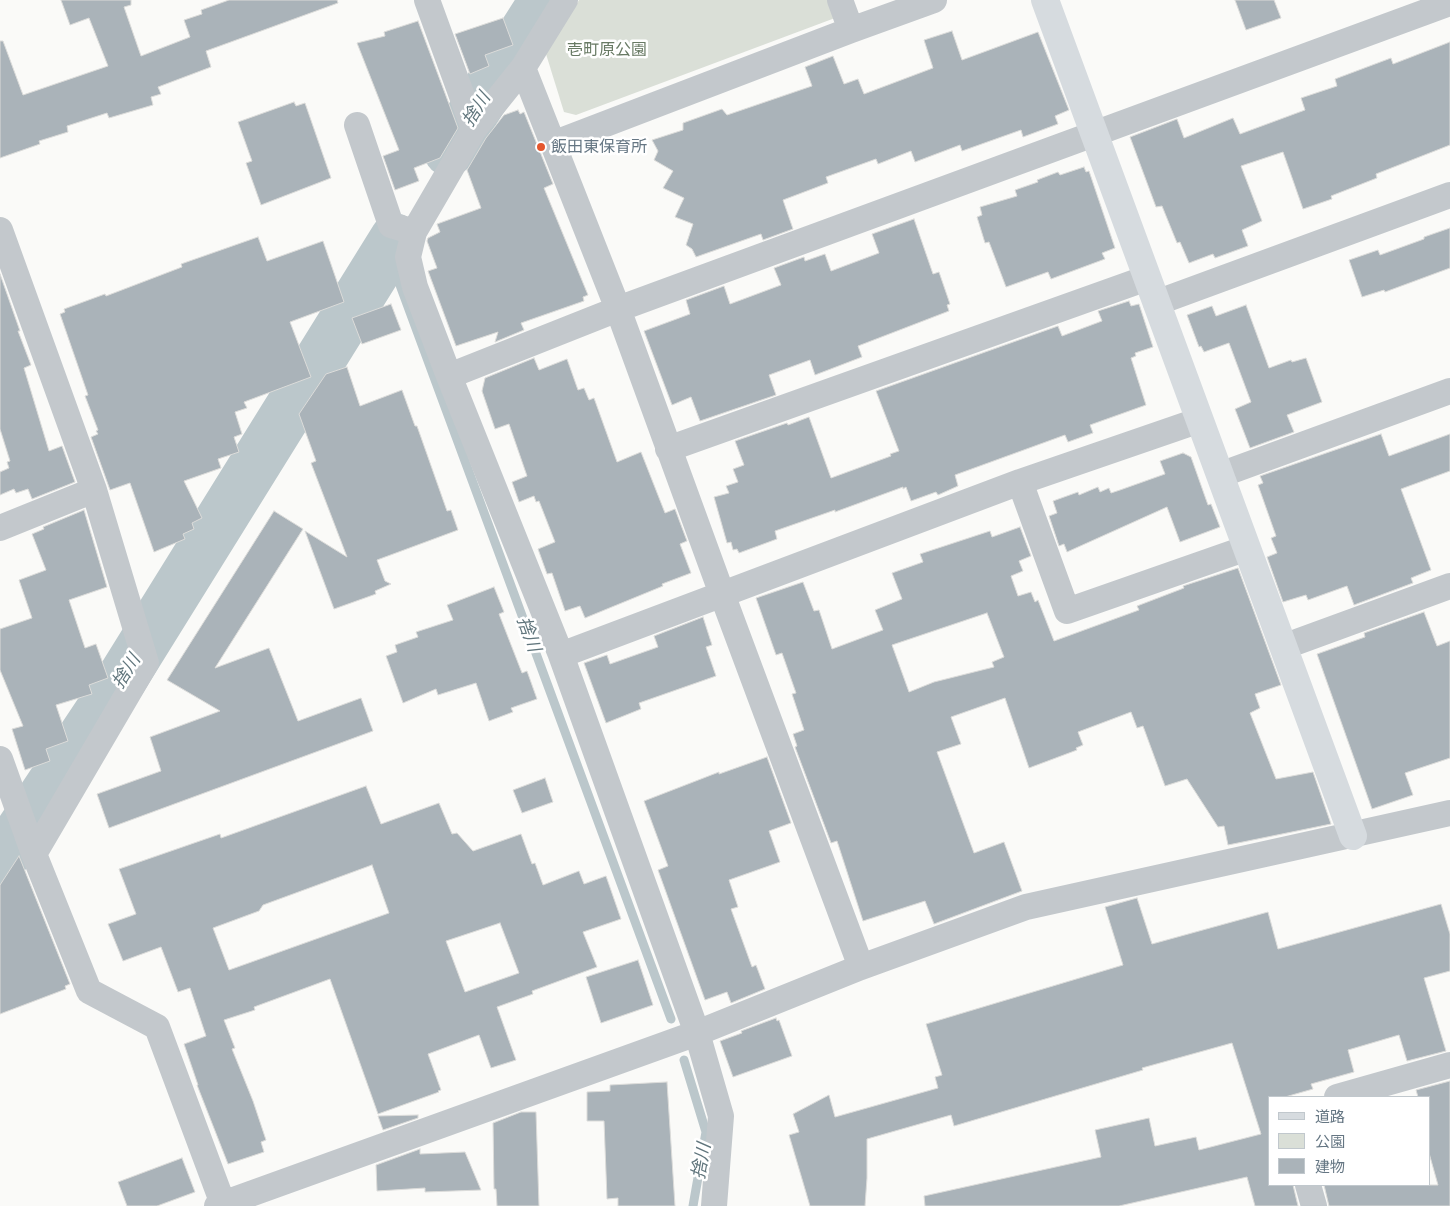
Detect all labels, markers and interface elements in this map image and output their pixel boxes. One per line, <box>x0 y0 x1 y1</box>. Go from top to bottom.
park label: 壱町原公園 <box>567 40 647 60</box>
water label: 捨川 <box>457 88 495 130</box>
place label: 飯田東保育所 <box>551 137 647 157</box>
marker: 飯田東保育所 <box>535 141 547 153</box>
water label: 捨川 <box>513 613 545 655</box>
water label: 捨川 <box>107 650 145 692</box>
legend <box>1268 1096 1430 1186</box>
text: 道路 <box>1315 1108 1345 1125</box>
text: 公園 <box>1315 1133 1345 1150</box>
water label: 捨川 <box>687 1141 715 1181</box>
text: 建物 <box>1315 1158 1345 1175</box>

